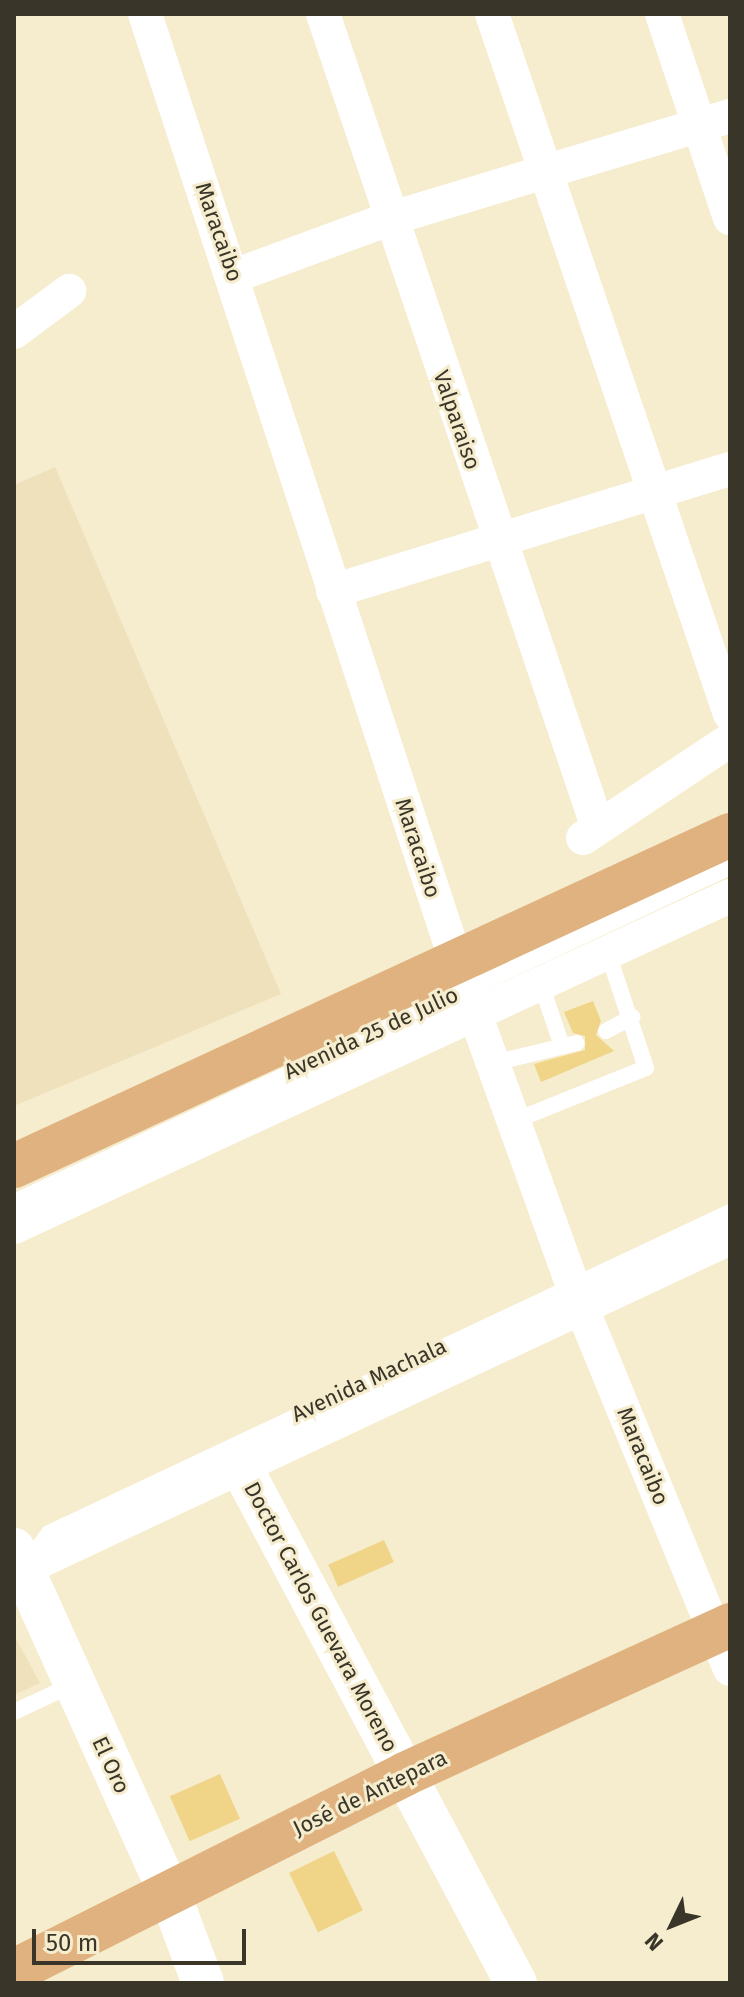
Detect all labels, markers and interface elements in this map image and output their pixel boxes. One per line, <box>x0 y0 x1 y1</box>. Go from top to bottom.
street label: Maracaibo <box>190 179 248 285</box>
street label: Valparaiso <box>428 367 486 473</box>
street label: Maracaibo <box>390 795 446 901</box>
street label: Avenida 25 de Julio <box>280 981 462 1085</box>
street label: Avenida Machala <box>287 1333 451 1427</box>
street label: Maracaibo <box>611 1403 675 1509</box>
street label: Doctor Carlos Guevara Moreno <box>238 1477 404 1757</box>
street label: El Oro <box>86 1732 136 1798</box>
street label: José de Antepara <box>289 1744 451 1842</box>
north arrow <box>632 1885 712 1965</box>
scale bar <box>36 1913 250 1963</box>
text: N <box>639 1927 669 1956</box>
text: 50 m <box>46 1929 98 1957</box>

